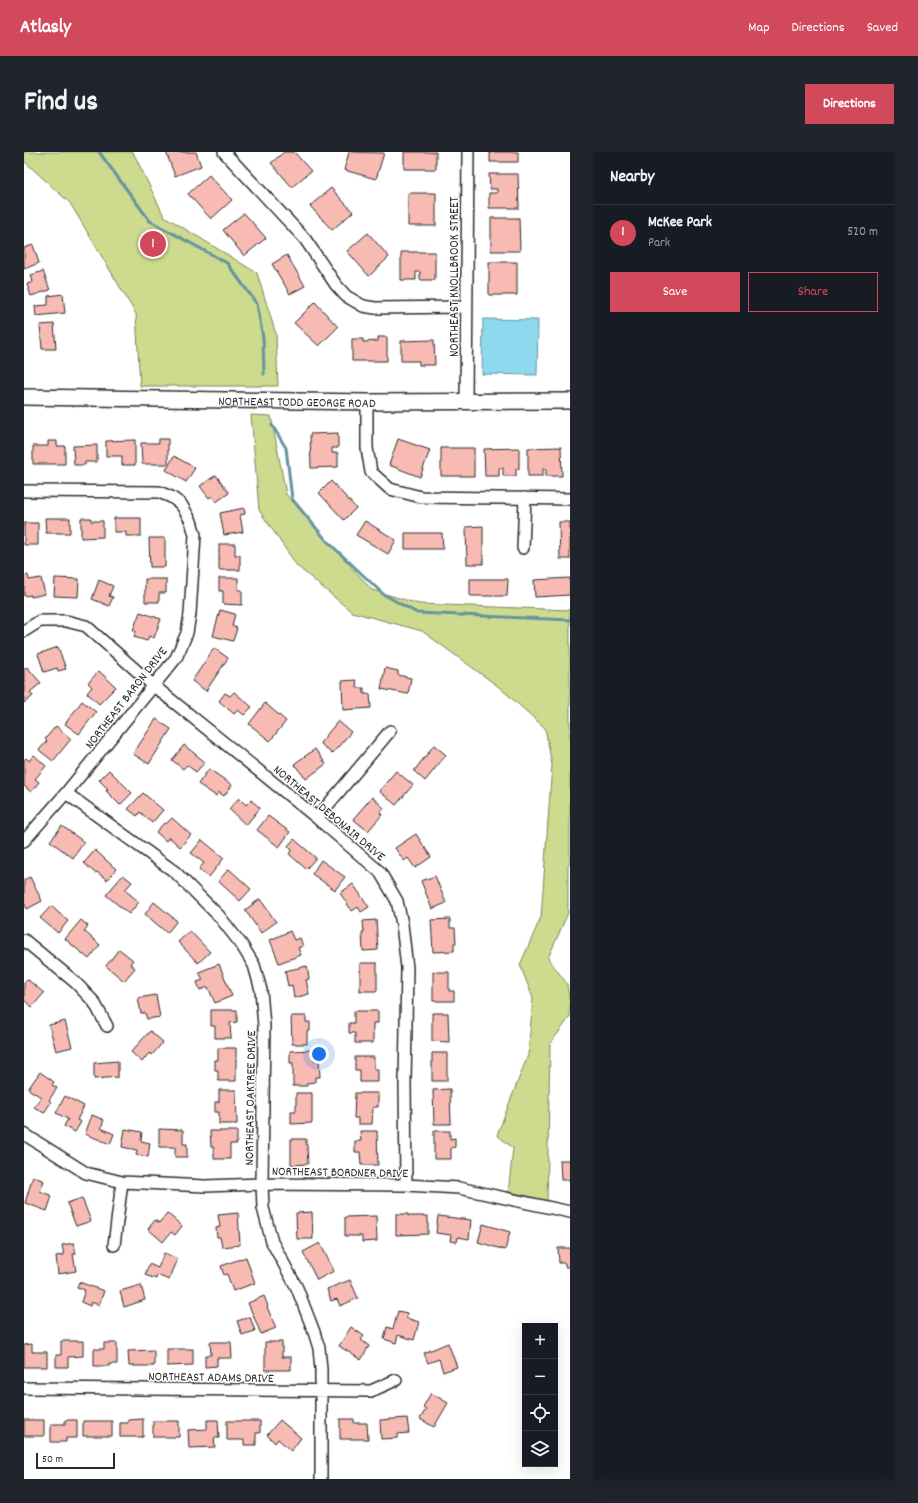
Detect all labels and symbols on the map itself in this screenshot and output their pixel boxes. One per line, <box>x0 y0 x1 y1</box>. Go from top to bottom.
street label: NORTHEAST KNOLLBROOK STREET <box>446 197 465 357</box>
pin: 1 <box>140 229 166 259</box>
street label: NORTHEAST TODD GEORGE ROAD <box>218 393 376 414</box>
street label: NORTHEAST BARON DRIVE <box>81 644 173 754</box>
street label: NORTHEAST DEBONAIR DRIVE <box>268 761 389 867</box>
street label: NORTHEAST OAKTREE DRIVE <box>241 1030 262 1166</box>
your location <box>309 1044 329 1064</box>
street label: NORTHEAST BORDNER DRIVE <box>272 1163 408 1184</box>
street label: NORTHEAST ADAMS DRIVE <box>148 1368 274 1389</box>
scale bar <box>36 1451 115 1470</box>

